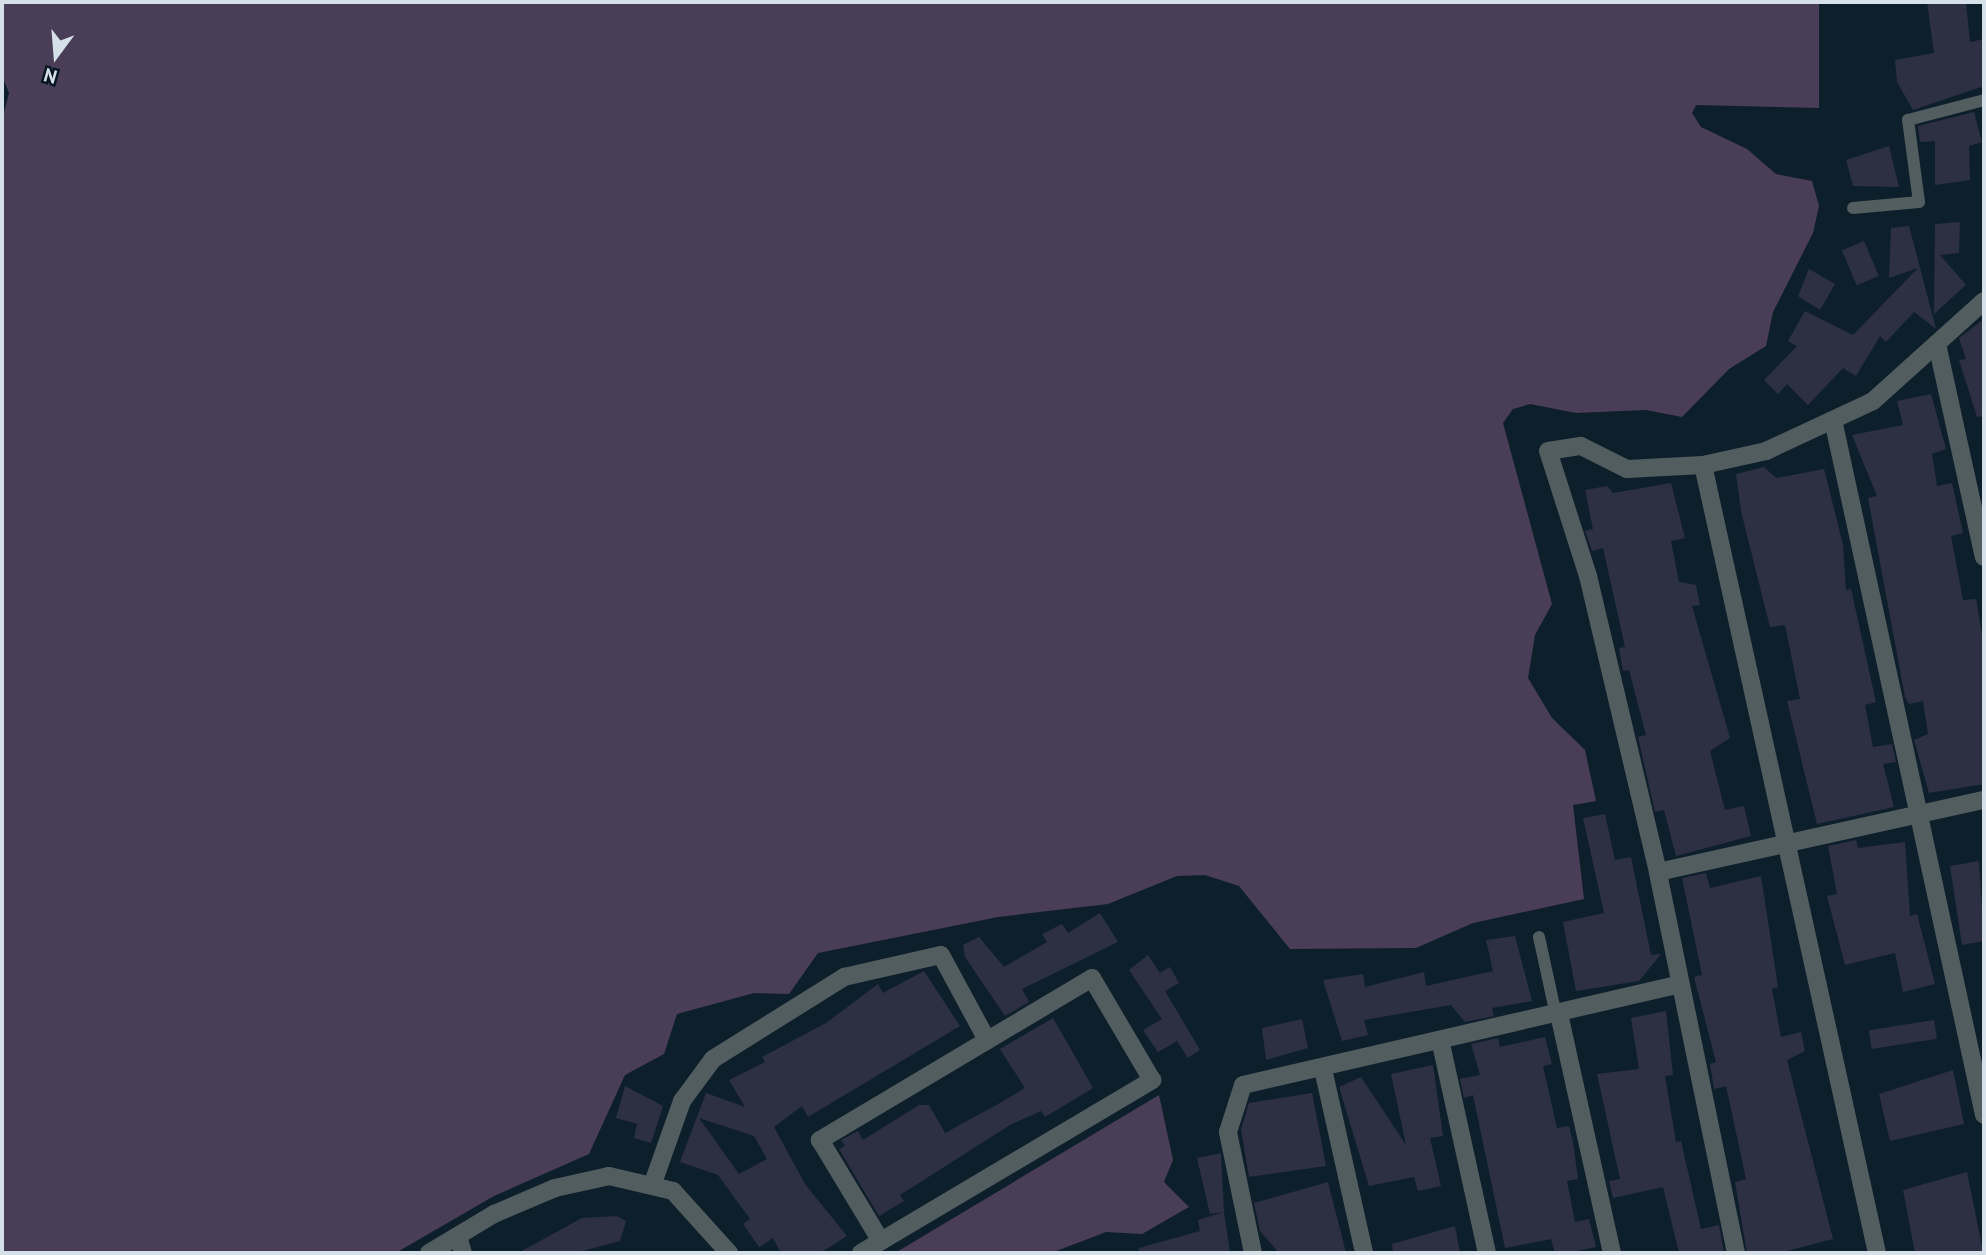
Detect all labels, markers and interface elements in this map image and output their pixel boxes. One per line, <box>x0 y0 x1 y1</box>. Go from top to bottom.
north arrow <box>21 21 91 91</box>
text: N <box>41 63 60 89</box>

